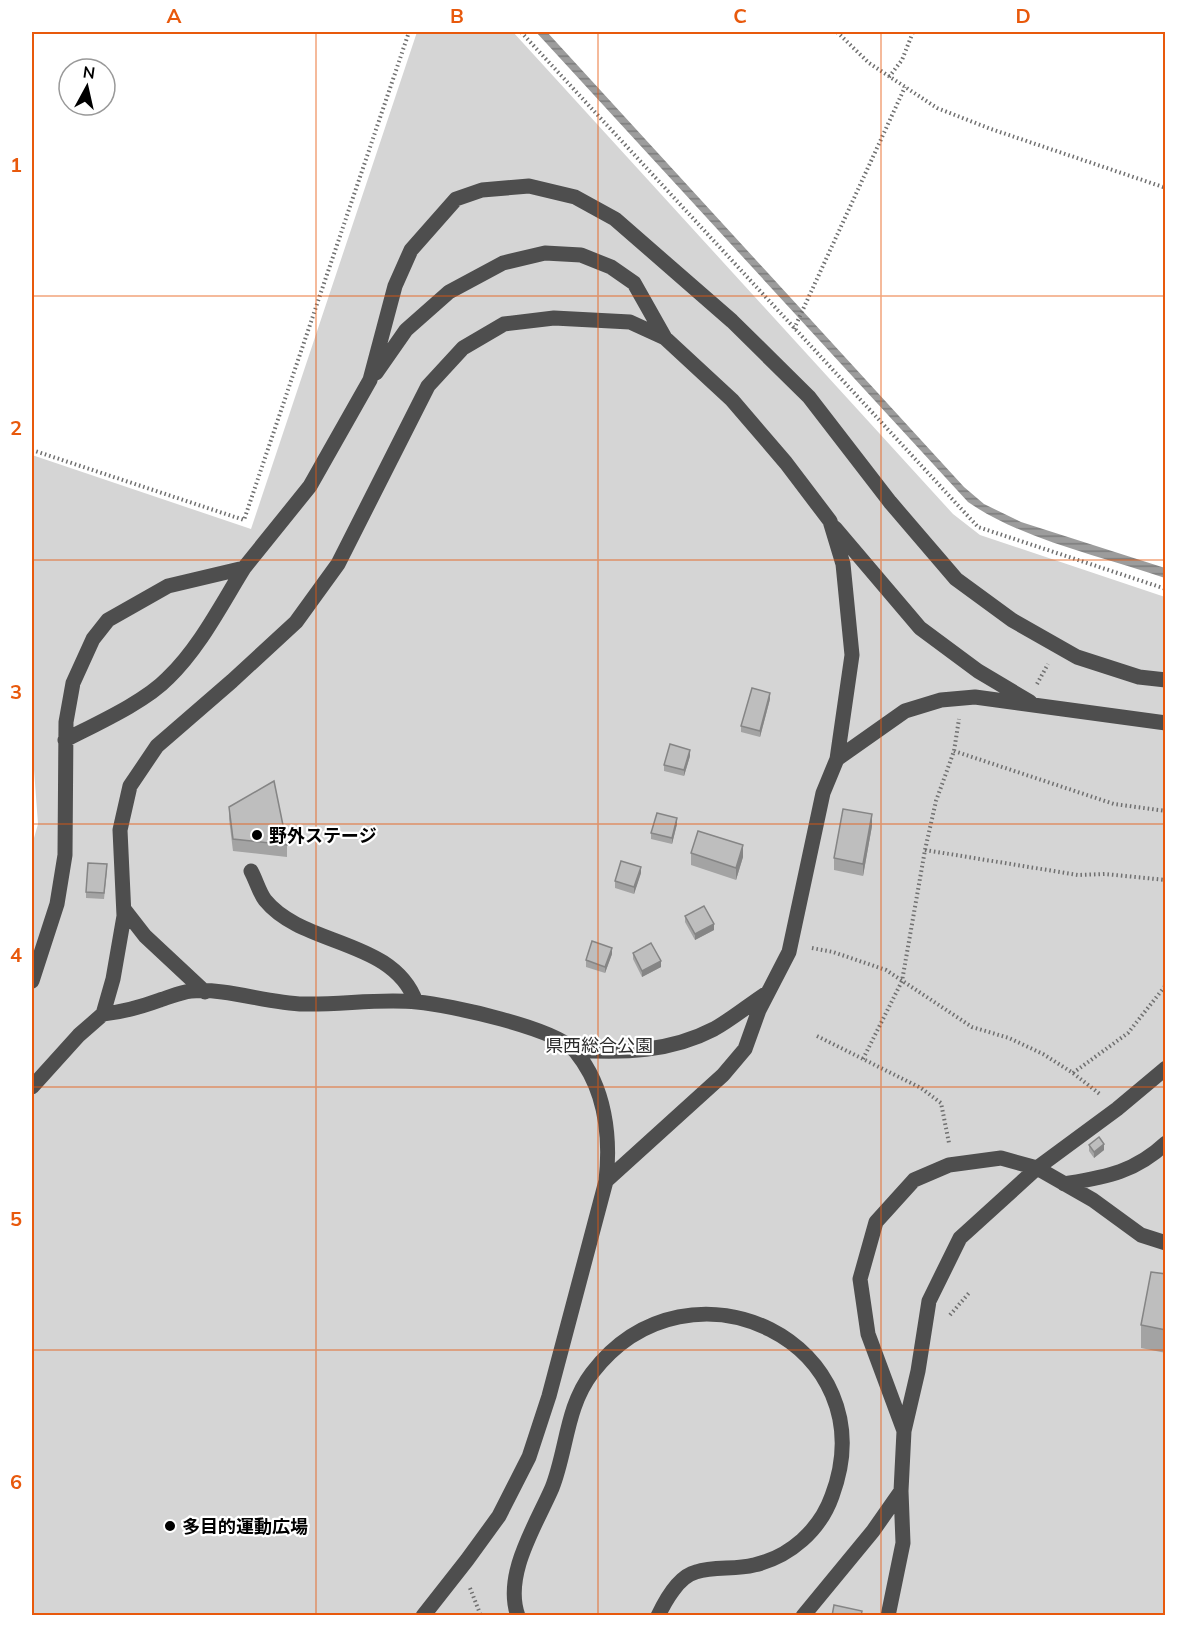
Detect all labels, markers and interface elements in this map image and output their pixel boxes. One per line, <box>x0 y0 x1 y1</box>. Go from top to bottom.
text: A <box>167 3 182 28</box>
text: B <box>450 3 464 28</box>
text: C <box>733 3 747 28</box>
text: D <box>1015 3 1031 28</box>
north arrow <box>57 57 117 117</box>
text: N <box>82 61 96 83</box>
text: 1 <box>10 152 22 177</box>
text: 2 <box>10 415 22 440</box>
text: 3 <box>10 679 22 704</box>
place label: 野外ステージ <box>269 824 377 847</box>
marker: 野外ステージ <box>250 828 264 842</box>
text: 4 <box>10 942 22 967</box>
park label: 県西総合公園 <box>545 1034 653 1057</box>
text: 5 <box>10 1206 22 1231</box>
text: 6 <box>10 1469 22 1494</box>
place label: 多目的運動広場 <box>182 1515 308 1538</box>
marker: 多目的運動広場 <box>163 1519 177 1533</box>

